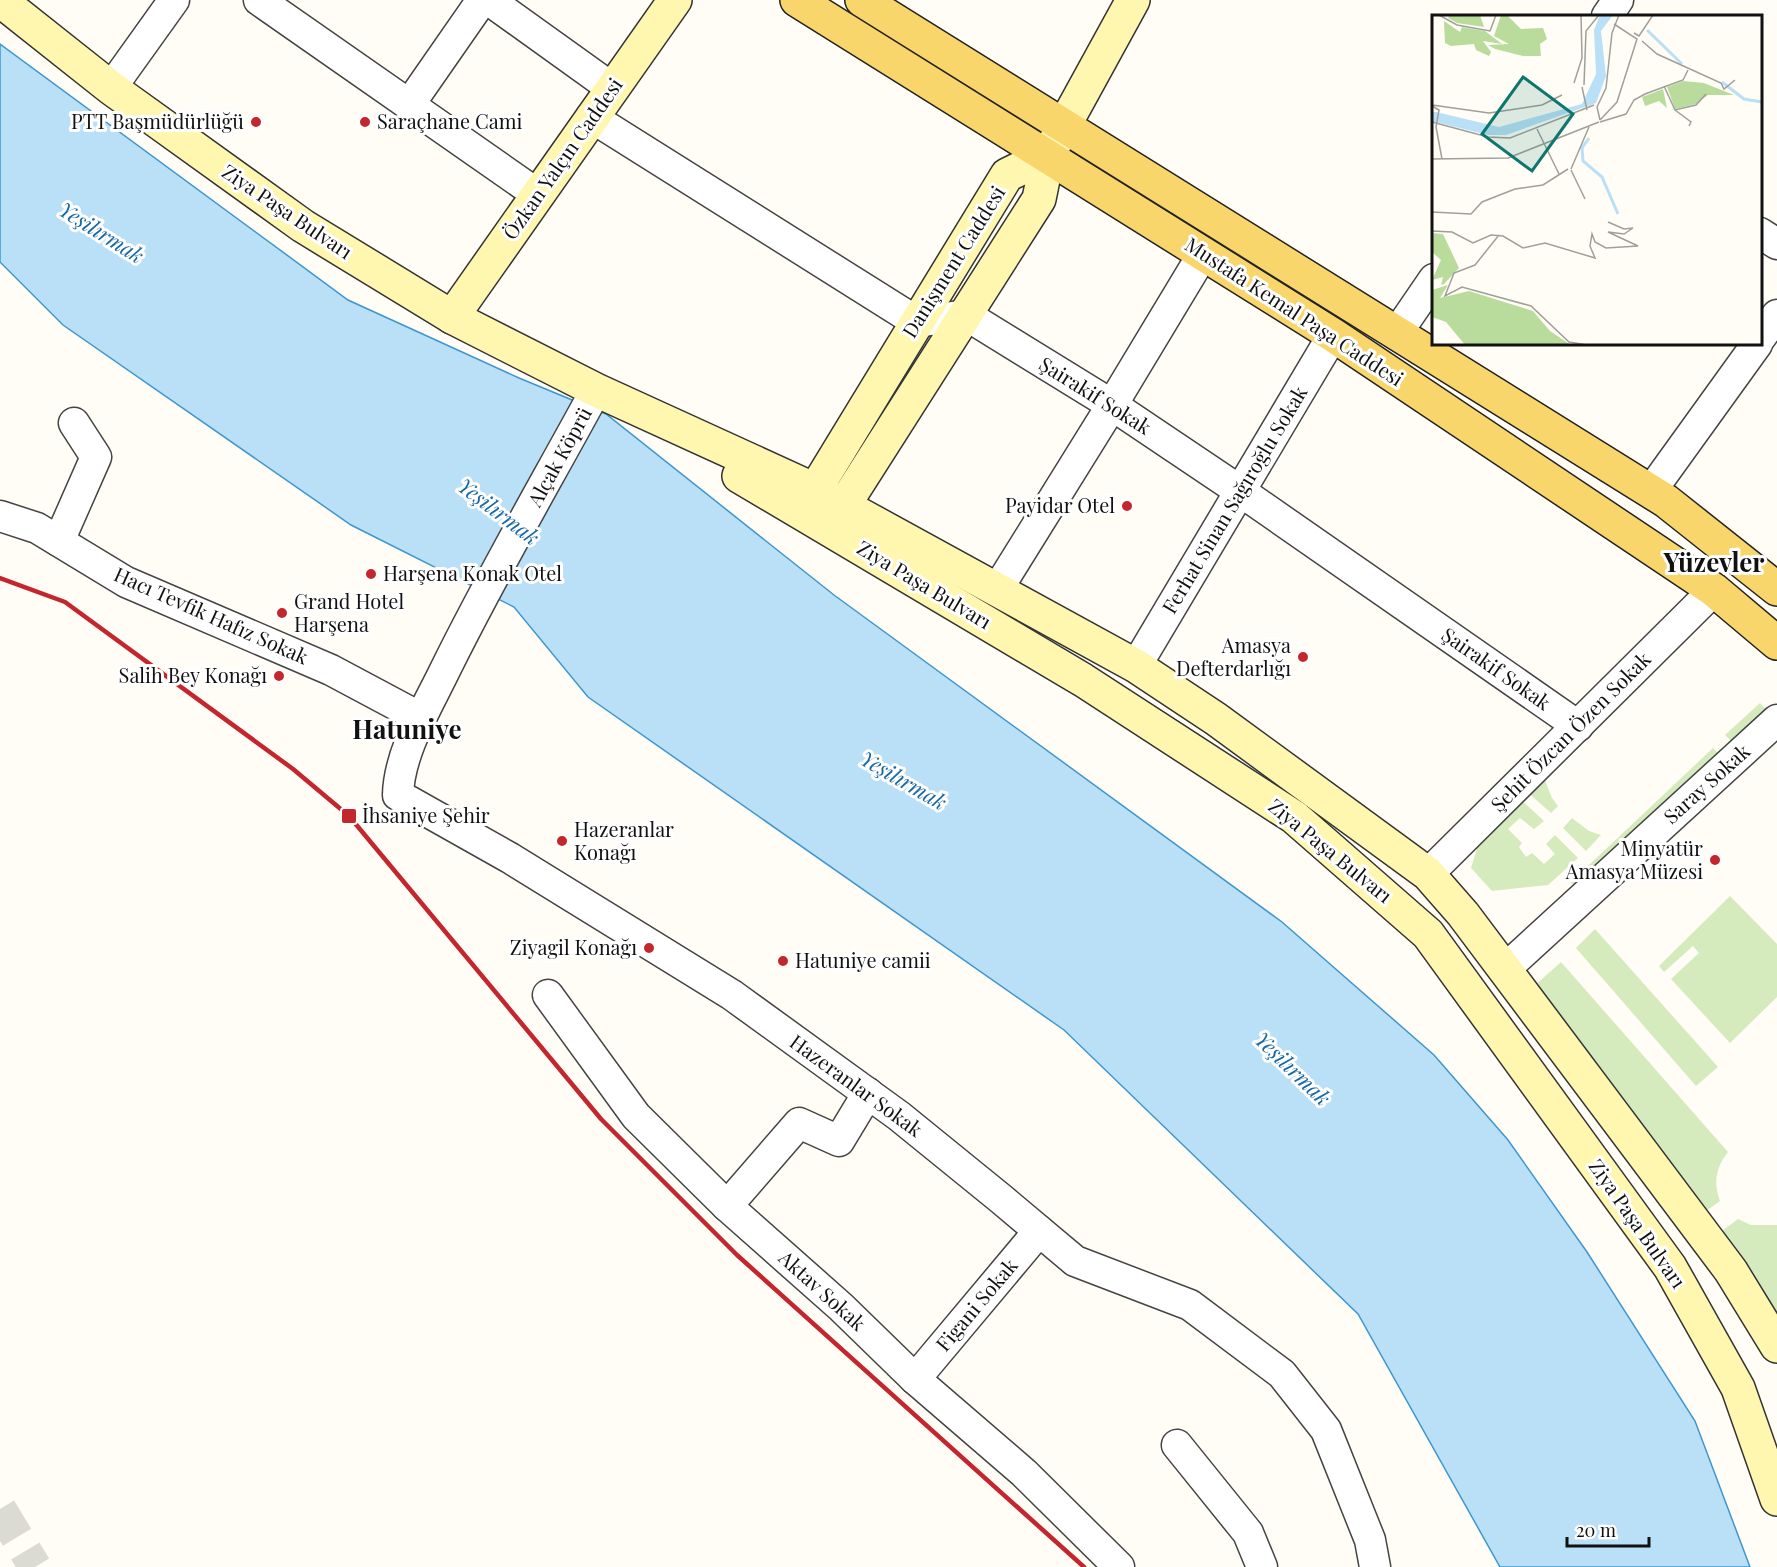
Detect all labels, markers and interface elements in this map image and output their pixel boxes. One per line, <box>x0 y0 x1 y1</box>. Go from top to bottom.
inset map <box>1432 15 1762 345</box>
street label: Özkan Yalçın Caddesi <box>496 72 628 244</box>
place label: PTT Başmüdürlüğü <box>71 107 244 134</box>
place label: Saraçhane Cami <box>377 107 523 134</box>
marker: PTT Başmüdürlüğü <box>249 115 263 129</box>
marker: Saraçhane Cami <box>358 115 372 129</box>
street label: Ziya Paşa Bulvarı <box>217 157 358 264</box>
street label: Danişment Caddesi <box>895 180 1010 342</box>
water label: Yeşilırmak <box>54 194 150 269</box>
street label: Mustafa Kemal Paşa Caddesi <box>1181 230 1409 392</box>
street label: Şairakif Sokak <box>1035 350 1157 440</box>
street label: Ferhat Sinan Sağıroğlu Sokak <box>1155 380 1313 618</box>
street label: Alçak Köprü <box>520 401 597 512</box>
water label: Yeşilırmak <box>453 471 546 550</box>
place label: Payidar Otel <box>1005 491 1115 518</box>
marker: Payidar Otel <box>1120 499 1134 513</box>
street label: Ziya Paşa Bulvarı <box>853 533 997 634</box>
district label: Yüzevler <box>1663 544 1764 579</box>
place label: Harşena Konak Otel <box>383 559 562 586</box>
street label: Hacı Tevfik Hafız Sokak <box>110 560 313 670</box>
marker: Harşena Konak Otel <box>364 567 378 581</box>
place label: Grand Hotel Harşena <box>294 587 404 637</box>
marker: Grand Hotel Harşena <box>275 606 289 620</box>
street label: Şairakif Sokak <box>1437 620 1557 715</box>
place label: Amasya Defterdarlığı <box>1176 631 1291 681</box>
street label: Şehit Özcan Özen Sokak <box>1484 645 1656 817</box>
marker: Amasya Defterdarlığı <box>1296 650 1310 664</box>
place label: Salih Bey Konağı <box>119 661 267 688</box>
marker: Salih Bey Konağı <box>272 669 286 683</box>
district label: Hatuniye <box>352 711 462 746</box>
street label: Saray Sokak <box>1657 737 1755 829</box>
water label: Yeşilırmak <box>856 743 952 815</box>
street label: Ziya Paşa Bulvarı <box>1263 792 1399 908</box>
place label: İhsaniye Şehir <box>362 801 490 828</box>
marker: İhsaniye Şehir <box>340 807 358 825</box>
place label: Hazeranlar Konağı <box>574 815 674 865</box>
marker: Hazeranlar Konağı <box>555 834 569 848</box>
place label: Minyatür Amasya Müzesi <box>1565 834 1703 884</box>
marker: Minyatür Amasya Müzesi <box>1708 853 1722 867</box>
place label: Ziyagil Konağı <box>510 933 637 960</box>
marker: Ziyagil Konağı <box>642 941 656 955</box>
place label: Hatuniye camii <box>795 946 931 973</box>
marker: Hatuniye camii <box>776 954 790 968</box>
water label: Yeşilırmak <box>1249 1024 1338 1111</box>
street label: Hazeranlar Sokak <box>785 1027 929 1142</box>
street label: Ziya Paşa Bulvarı <box>1584 1153 1693 1293</box>
street label: Aktav Sokak <box>773 1243 872 1336</box>
street label: Figani Sokak <box>929 1252 1023 1356</box>
scale bar <box>1567 1510 1650 1548</box>
text: 20 m <box>1576 1518 1616 1542</box>

